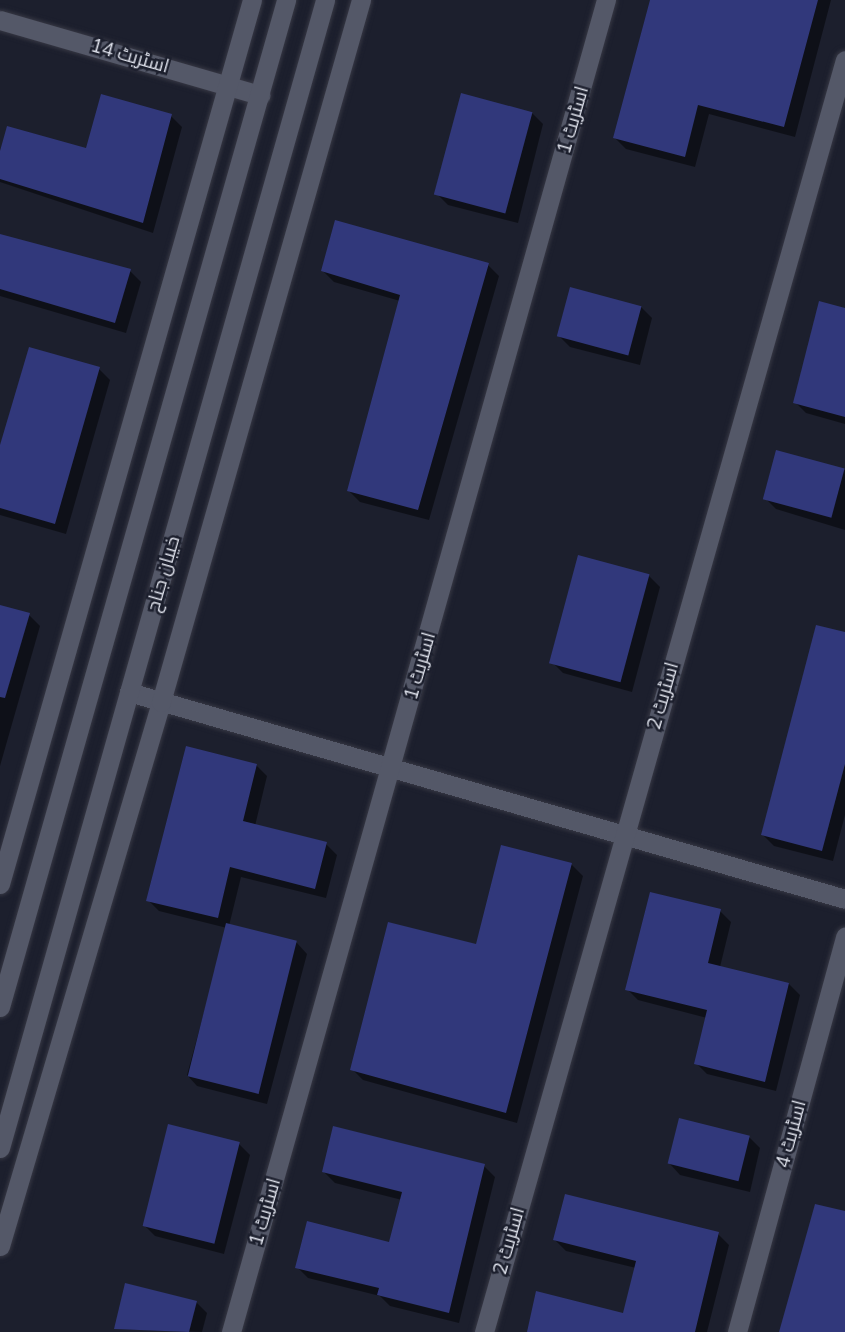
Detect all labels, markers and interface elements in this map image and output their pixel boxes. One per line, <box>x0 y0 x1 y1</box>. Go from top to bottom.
street label: اسٹریٹ 14 <box>88 34 172 78</box>
street label: اسٹریٹ 1 <box>553 84 593 156</box>
street label: خیبان جناح <box>141 534 185 614</box>
street label: اسٹریٹ 1 <box>400 630 440 702</box>
street label: اسٹریٹ 2 <box>643 660 683 732</box>
street label: اسٹریٹ 4 <box>771 1098 811 1170</box>
street label: اسٹریٹ 1 <box>245 1176 285 1248</box>
street label: اسٹریٹ 2 <box>489 1205 529 1277</box>

